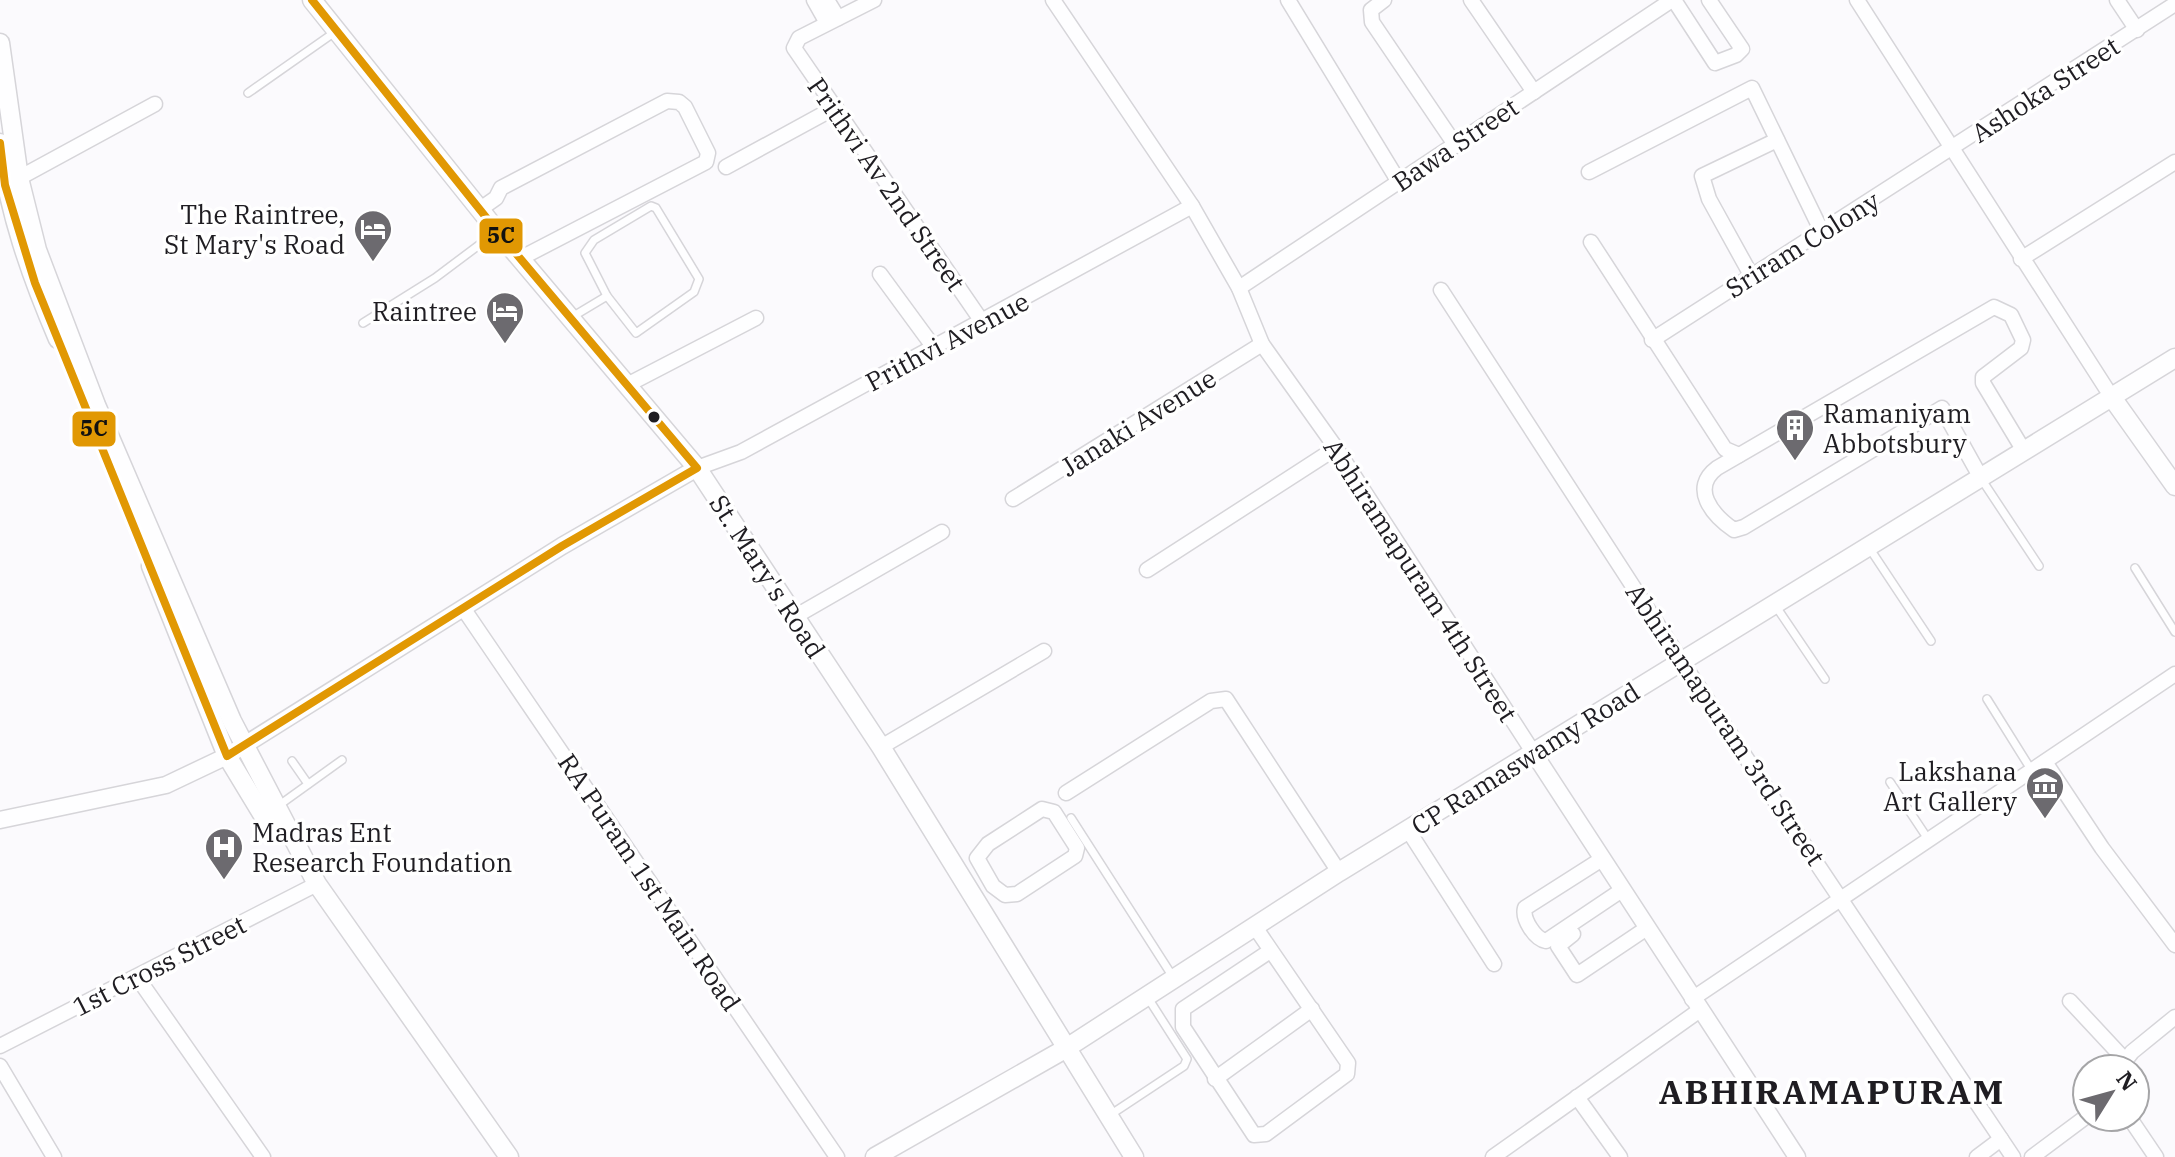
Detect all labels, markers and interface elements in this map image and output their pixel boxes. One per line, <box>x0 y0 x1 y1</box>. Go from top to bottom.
street label: Ashoka Street <box>1965 28 2125 150</box>
street label: Prithvi Av 2nd Street <box>800 71 974 297</box>
street label: Bawa Street <box>1386 89 1524 199</box>
street label: Sriram Colony <box>1719 183 1885 305</box>
place label: The Raintree, St Mary's Road <box>164 197 345 261</box>
hotel icon: The Raintree, St Mary's Road <box>352 208 394 263</box>
line badge: 5C <box>478 217 524 255</box>
text: 5C <box>487 220 515 249</box>
street label: Prithvi Avenue <box>859 284 1035 398</box>
hotel icon: Raintree <box>484 290 526 345</box>
place label: Raintree <box>372 294 477 328</box>
street label: Janaki Avenue <box>1054 361 1222 483</box>
place label: Ramaniyam Abbotsbury <box>1823 396 1971 460</box>
building icon: Ramaniyam Abbotsbury <box>1774 407 1816 462</box>
unlabelled marker <box>646 409 662 425</box>
line badge: 5C <box>71 410 117 448</box>
text: 5C <box>80 413 108 442</box>
street label: Abhiramapuram 4th Street <box>1317 432 1525 728</box>
street label: St. Mary's Road <box>702 488 834 664</box>
street label: Abhiramapuram 3rd Street <box>1619 576 1833 872</box>
street label: CP Ramaswamy Road <box>1405 674 1645 842</box>
street label: RA Puram 1st Main Road <box>551 747 749 1017</box>
place label: Lakshana Art Gallery <box>1883 754 2017 818</box>
museum icon: Lakshana Art Gallery <box>2024 765 2066 820</box>
place label: Madras Ent Research Foundation <box>252 815 512 879</box>
hospital icon: Madras Ent Research Foundation <box>203 826 245 881</box>
street label: 1st Cross Street <box>67 907 251 1023</box>
north arrow <box>2071 1053 2151 1133</box>
text: N <box>2111 1065 2144 1096</box>
district label: ABHIRAMAPURAM <box>1659 1069 2005 1113</box>

